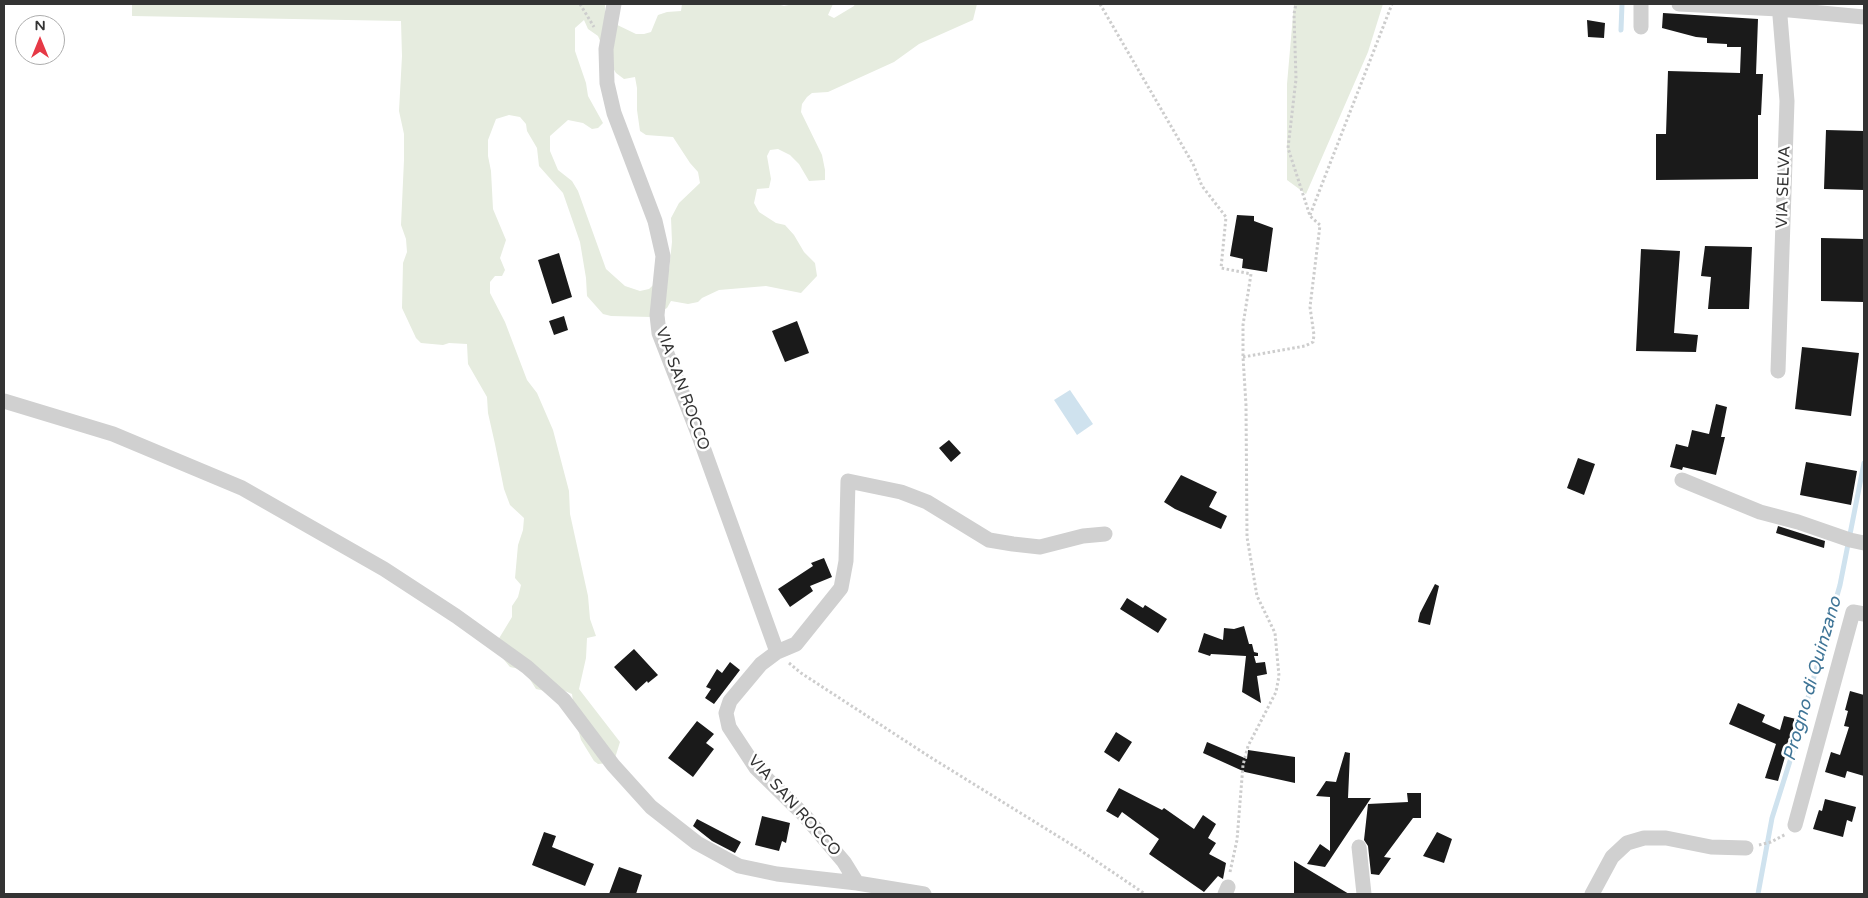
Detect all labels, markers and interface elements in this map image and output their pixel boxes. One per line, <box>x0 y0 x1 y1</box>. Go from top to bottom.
north arrow <box>15 15 65 65</box>
text: N <box>34 17 46 34</box>
street label: VIA SELVA <box>1773 145 1795 229</box>
street label: VIA SAN ROCCO <box>651 325 713 453</box>
water label: Progno di Quinzano <box>1779 594 1847 764</box>
street label: VIA SAN ROCCO <box>744 751 844 861</box>

